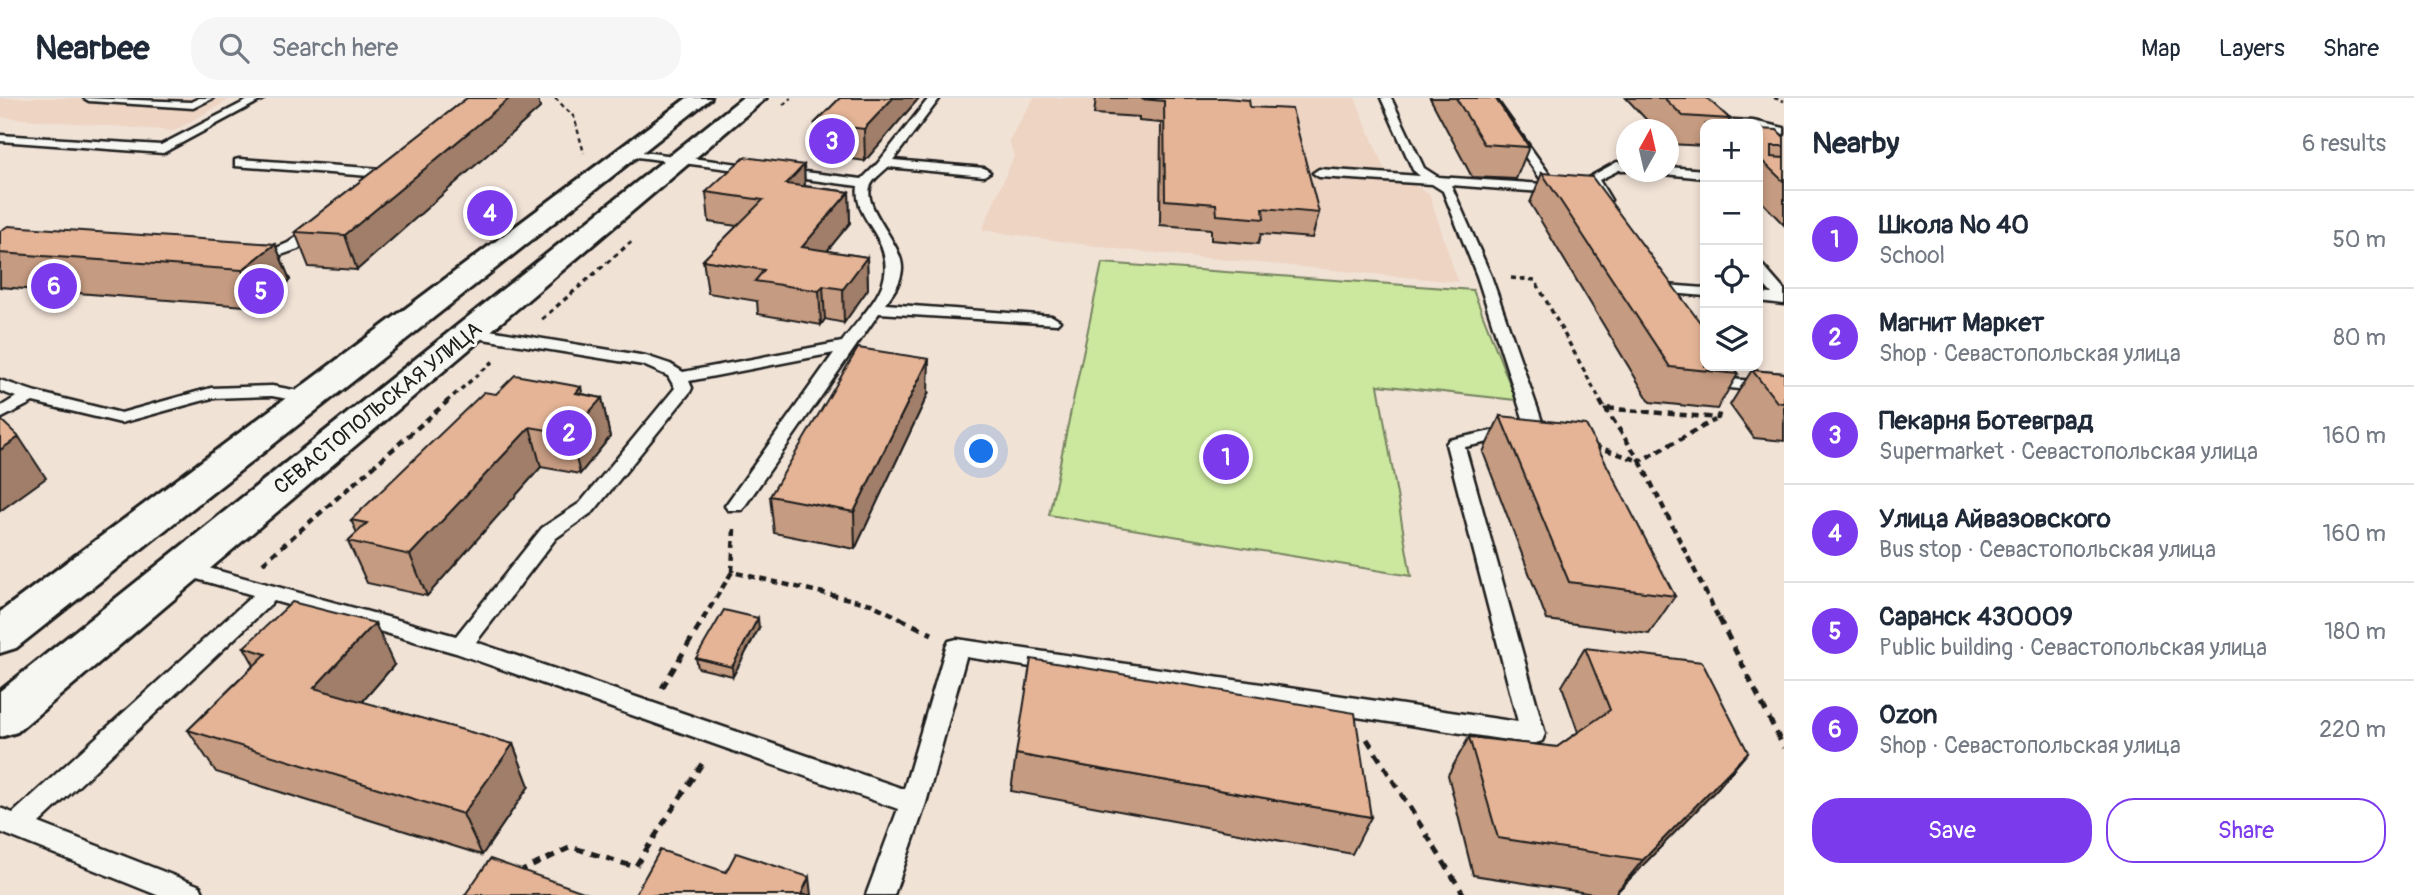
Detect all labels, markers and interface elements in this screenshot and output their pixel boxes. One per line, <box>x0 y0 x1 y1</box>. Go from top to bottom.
search box <box>191 17 681 80</box>
text: Nearbee <box>35 28 149 69</box>
icon: search <box>215 29 253 67</box>
text: Search here <box>271 32 398 64</box>
text: Map <box>2141 34 2181 63</box>
text: Layers <box>2219 34 2285 63</box>
text: Share <box>2323 34 2379 63</box>
pin: 3 <box>809 115 855 167</box>
north arrow <box>1616 119 1679 182</box>
map controls <box>1700 119 1763 371</box>
button: + <box>1700 119 1763 182</box>
text: Nearby <box>1812 125 1899 162</box>
text: 6 results <box>2302 129 2386 158</box>
button: − <box>1700 182 1763 245</box>
pin: 4 <box>467 187 513 239</box>
text: Школа № 40 <box>1879 209 2029 241</box>
text: 1 <box>1831 225 1840 254</box>
text: 50 m <box>2332 225 2386 254</box>
text: School <box>1879 241 1945 270</box>
button: locate <box>1700 245 1763 308</box>
pin: 6 <box>31 260 77 312</box>
pin: 5 <box>238 265 284 317</box>
text: Магнит Маркет <box>1879 307 2044 339</box>
button: layers <box>1700 308 1763 371</box>
street label: СЕВАСТОПОЛЬСКАЯ УЛИЦА <box>268 316 488 500</box>
text: 2 <box>1829 323 1841 352</box>
text: 80 m <box>2333 323 2386 352</box>
text: Shop · Севастопольская улица <box>1879 339 2181 368</box>
text: Пекарня Ботевград <box>1879 405 2093 437</box>
pin: 2 <box>546 407 592 459</box>
text: 3 <box>1829 421 1841 450</box>
text: 160 m <box>2322 421 2386 450</box>
pin: 1 <box>1203 431 1249 483</box>
your location <box>964 434 998 468</box>
text: Supermarket · Севастопольская улица <box>1879 437 2258 466</box>
text: Улица Айвазовского <box>1879 503 2111 535</box>
text: 4 <box>1828 519 1842 548</box>
text: 160 m <box>2322 519 2386 548</box>
text: Bus stop · Севастопольская улица <box>1879 535 2216 564</box>
text: Саранск 430009 <box>1879 601 2073 633</box>
text: 5 <box>1829 617 1841 646</box>
text: 180 m <box>2324 617 2386 646</box>
text: Public building · Севастопольская улица <box>1879 633 2267 662</box>
text: Ozon <box>1879 699 1937 731</box>
text: 6 <box>1828 715 1842 744</box>
text: 220 m <box>2319 715 2386 744</box>
text: Shop · Севастопольская улица <box>1879 731 2181 760</box>
button: Save <box>1812 798 2092 863</box>
button: Share <box>2106 798 2386 863</box>

